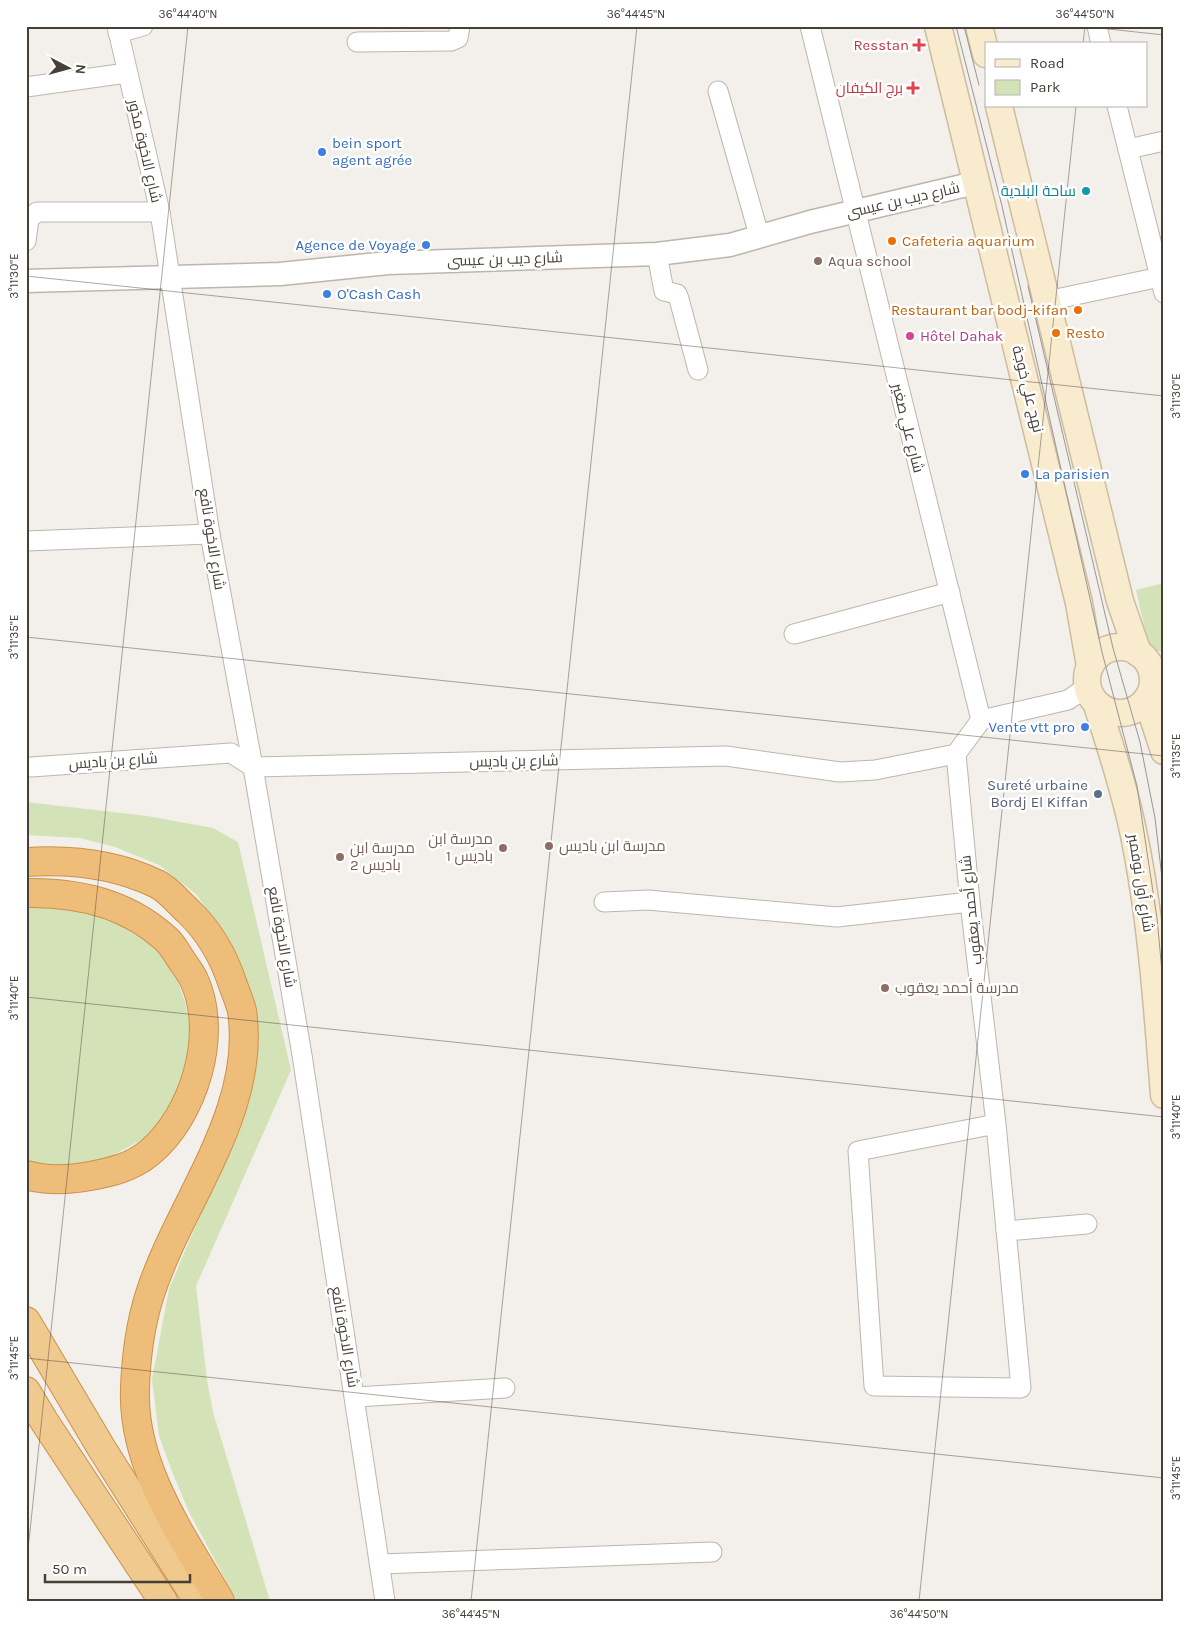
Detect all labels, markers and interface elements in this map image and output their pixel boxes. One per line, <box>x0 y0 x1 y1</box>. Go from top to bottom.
text: 36°44'40"N <box>159 7 217 21</box>
text: 36°44'45"N <box>607 7 665 21</box>
text: 36°44'50"N <box>1056 7 1114 21</box>
place label: Resstan <box>853 36 909 54</box>
marker: Resstan <box>913 39 925 51</box>
north arrow <box>42 42 92 92</box>
legend <box>985 42 1148 108</box>
text: Road <box>1030 54 1065 72</box>
text: N <box>71 63 89 75</box>
text: Park <box>1030 78 1060 96</box>
place label: برج الكيفان <box>836 79 903 99</box>
marker: برج الكيفان <box>907 82 919 94</box>
street label: شارع الاخوة مدّور <box>122 97 166 205</box>
place label: bein sport agent agrée <box>332 134 412 169</box>
marker: bein sport agent agrée <box>316 146 328 158</box>
street label: شارع ديب بن عيسى <box>845 178 962 224</box>
place label: ساحة البلدية <box>1001 182 1076 200</box>
marker: ساحة البلدية <box>1080 185 1092 197</box>
place label: Cafeteria aquarium <box>902 232 1035 250</box>
marker: Cafeteria aquarium <box>886 235 898 247</box>
place label: Agence de Voyage <box>295 236 416 254</box>
marker: Agence de Voyage <box>420 239 432 251</box>
street label: شارع ديب بن عيسى <box>447 248 563 272</box>
place label: Aqua school <box>828 252 912 270</box>
text: 3°11'30"E <box>7 253 21 299</box>
marker: Aqua school <box>812 255 824 267</box>
place label: O'Cash Cash <box>337 285 421 303</box>
marker: O'Cash Cash <box>321 288 333 300</box>
place label: Restaurant bar bodj-kifan <box>891 301 1068 319</box>
marker: Restaurant bar bodj-kifan <box>1072 304 1084 316</box>
place label: Resto <box>1066 324 1105 342</box>
place label: Hôtel Dahak <box>920 327 1003 345</box>
marker: Resto <box>1050 327 1062 339</box>
marker: Hôtel Dahak <box>904 330 916 342</box>
street label: نهج علي خوجة <box>1006 344 1048 435</box>
text: 3°11'30"E <box>1169 373 1183 419</box>
street label: شارع علي صغير <box>885 380 928 475</box>
place label: La parisien <box>1035 465 1110 483</box>
marker: La parisien <box>1019 468 1031 480</box>
street label: شارع الاخوة نافع <box>193 487 229 591</box>
text: 3°11'35"E <box>7 615 21 660</box>
place label: Vente vtt pro <box>989 718 1075 736</box>
marker: Vente vtt pro <box>1079 721 1091 733</box>
text: 3°11'35"E <box>1169 734 1183 779</box>
street label: شارع بن باديس <box>68 749 158 775</box>
street label: شارع بن باديس <box>469 751 559 773</box>
place label: Sureté urbaine Bordj El Kiffan <box>987 776 1088 811</box>
marker: Sureté urbaine Bordj El Kiffan <box>1092 788 1104 800</box>
place label: مدرسة ابن باديس 1 <box>428 830 493 866</box>
street label: شارع أول نوفمبر <box>1122 831 1159 934</box>
place label: مدرسة ابن باديس <box>559 837 666 856</box>
place label: مدرسة ابن باديس 2 <box>350 839 415 875</box>
marker: مدرسة ابن باديس <box>543 840 555 852</box>
marker: مدرسة ابن باديس 1 <box>497 842 509 854</box>
marker: مدرسة ابن باديس 2 <box>334 851 346 863</box>
street label: شارع أحمد يعقوب <box>955 854 988 966</box>
street label: شارع الاخوة نافع <box>262 885 300 989</box>
text: 3°11'40"E <box>7 976 21 1020</box>
place label: مدرسة أحمد يعقوب <box>895 978 1019 997</box>
marker: مدرسة أحمد يعقوب <box>879 982 891 994</box>
text: 3°11'40"E <box>1169 1095 1183 1139</box>
street label: شارع الاخوة نافع <box>325 1285 363 1389</box>
text: 3°11'45"E <box>7 1336 21 1380</box>
text: 3°11'45"E <box>1169 1456 1183 1500</box>
scale bar <box>45 1552 190 1584</box>
text: 50 m <box>52 1560 87 1578</box>
text: 36°44'45"N <box>442 1607 500 1621</box>
text: 36°44'50"N <box>890 1607 948 1621</box>

